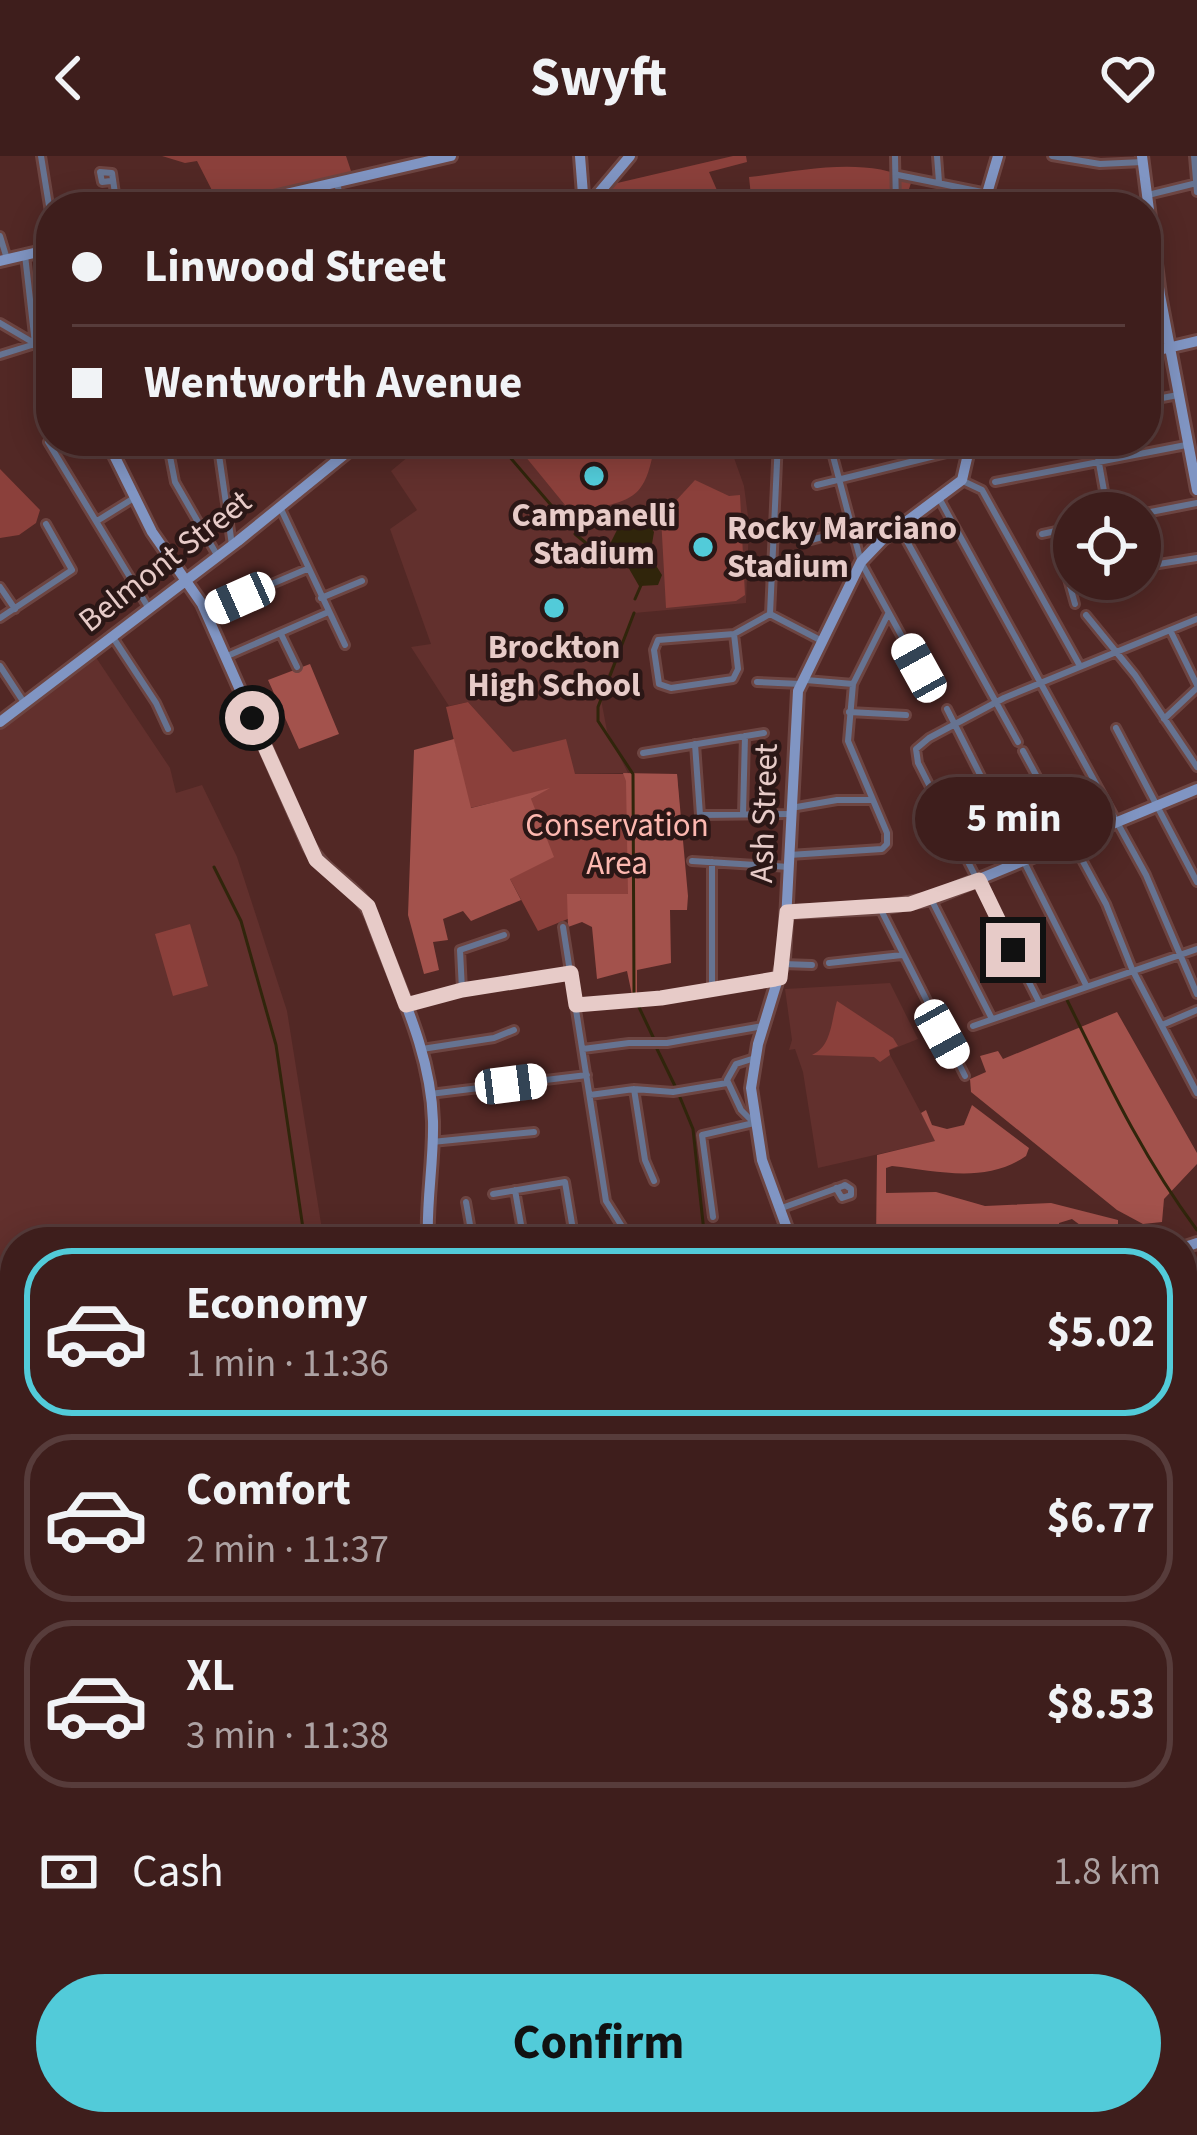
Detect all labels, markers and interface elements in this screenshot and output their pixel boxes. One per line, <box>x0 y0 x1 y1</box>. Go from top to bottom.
text: Swyft <box>530 40 667 117</box>
icon: back <box>36 45 102 111</box>
icon: heart <box>1095 45 1161 111</box>
text: Linwood Street <box>144 235 447 299</box>
text: Wentworth Avenue <box>144 351 522 415</box>
marker: Campanelli Stadium <box>581 463 607 489</box>
street label: Belmont Street <box>69 478 261 644</box>
place label: Campanelli Stadium <box>512 492 676 577</box>
map controls <box>1053 492 1161 600</box>
button: locate <box>1053 492 1161 600</box>
place label: Rocky Marciano Stadium <box>727 505 957 590</box>
marker: Rocky Marciano Stadium <box>690 534 716 560</box>
car <box>200 567 280 629</box>
marker: Brockton High School <box>541 595 567 621</box>
place label: Brockton High School <box>467 624 641 709</box>
car <box>886 628 952 708</box>
route start <box>225 691 279 745</box>
street label: Ash Street <box>738 742 790 884</box>
callout: 5 min <box>914 776 1112 860</box>
text: 5 min <box>967 791 1061 847</box>
park label: Conservation Area <box>525 802 709 887</box>
route end <box>986 923 1040 977</box>
car <box>909 994 975 1074</box>
car <box>473 1062 549 1106</box>
text: Economy <box>186 1272 368 1336</box>
icon: car <box>42 1278 150 1386</box>
text: $5.02 <box>1046 1300 1155 1364</box>
text: 1 min · 11:36 <box>186 1336 389 1392</box>
text: Comfort <box>186 1458 351 1522</box>
icon: car <box>42 1464 150 1572</box>
text: $6.77 <box>1046 1486 1155 1550</box>
text: 2 min · 11:37 <box>186 1522 389 1578</box>
text: XL <box>186 1644 235 1708</box>
icon: car <box>42 1650 150 1758</box>
text: $8.53 <box>1046 1672 1155 1736</box>
text: 3 min · 11:38 <box>186 1708 389 1764</box>
icon: cash <box>36 1839 102 1905</box>
text: Cash <box>132 1840 224 1904</box>
text: 1.8 km <box>1053 1844 1161 1900</box>
button: Confirm <box>36 1974 1161 2112</box>

